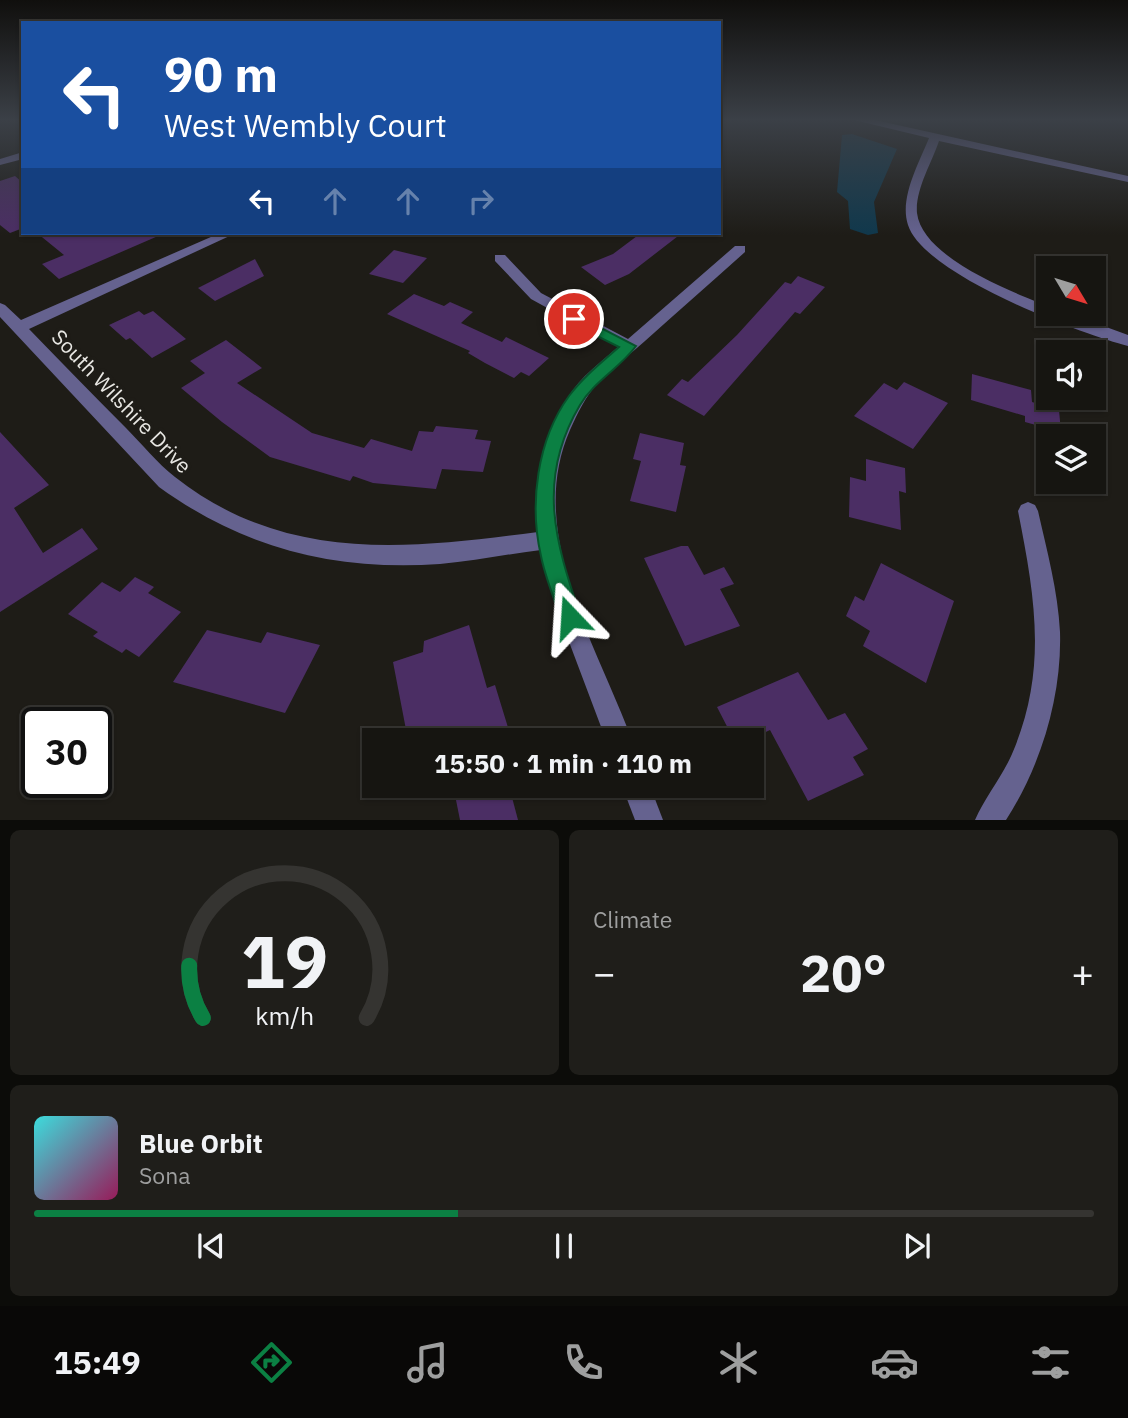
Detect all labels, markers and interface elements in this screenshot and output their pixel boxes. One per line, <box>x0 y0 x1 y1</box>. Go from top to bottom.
text: 90 m <box>164 42 278 105</box>
icon: left <box>49 49 140 140</box>
text: West Wembly Court <box>164 104 447 146</box>
icon: left <box>243 182 281 220</box>
icon: ahead <box>316 182 354 220</box>
icon: ahead <box>389 182 427 220</box>
icon: right <box>462 182 500 220</box>
north arrow <box>1036 256 1106 326</box>
map controls <box>1036 256 1106 494</box>
pin <box>544 289 604 349</box>
icon: arrive <box>555 300 593 338</box>
street label: South Wilshire Drive <box>46 323 198 479</box>
button: sound <box>1036 340 1106 410</box>
button: layers <box>1036 424 1106 494</box>
position arrow <box>533 580 607 654</box>
speed limit sign: 30 <box>21 707 112 798</box>
text: 15:50 · 1 min · 110 m <box>434 746 692 780</box>
text: Climate <box>593 904 672 934</box>
text: 19 <box>241 914 328 1009</box>
text: 20° <box>800 939 887 1006</box>
text: − <box>593 948 616 997</box>
text: + <box>1071 948 1094 997</box>
text: km/h <box>255 999 314 1032</box>
text: Blue Orbit <box>139 1126 263 1160</box>
text: Sona <box>139 1160 191 1190</box>
icon: previous <box>192 1227 230 1265</box>
icon: pause <box>545 1227 583 1265</box>
icon: next <box>898 1227 936 1265</box>
icon: directions <box>247 1338 296 1387</box>
icon: music <box>403 1338 452 1387</box>
icon: phone <box>559 1338 608 1387</box>
icon: climate <box>714 1338 763 1387</box>
icon: car <box>870 1338 919 1387</box>
icon: filters <box>1026 1338 1075 1387</box>
text: 15:49 <box>53 1341 141 1383</box>

